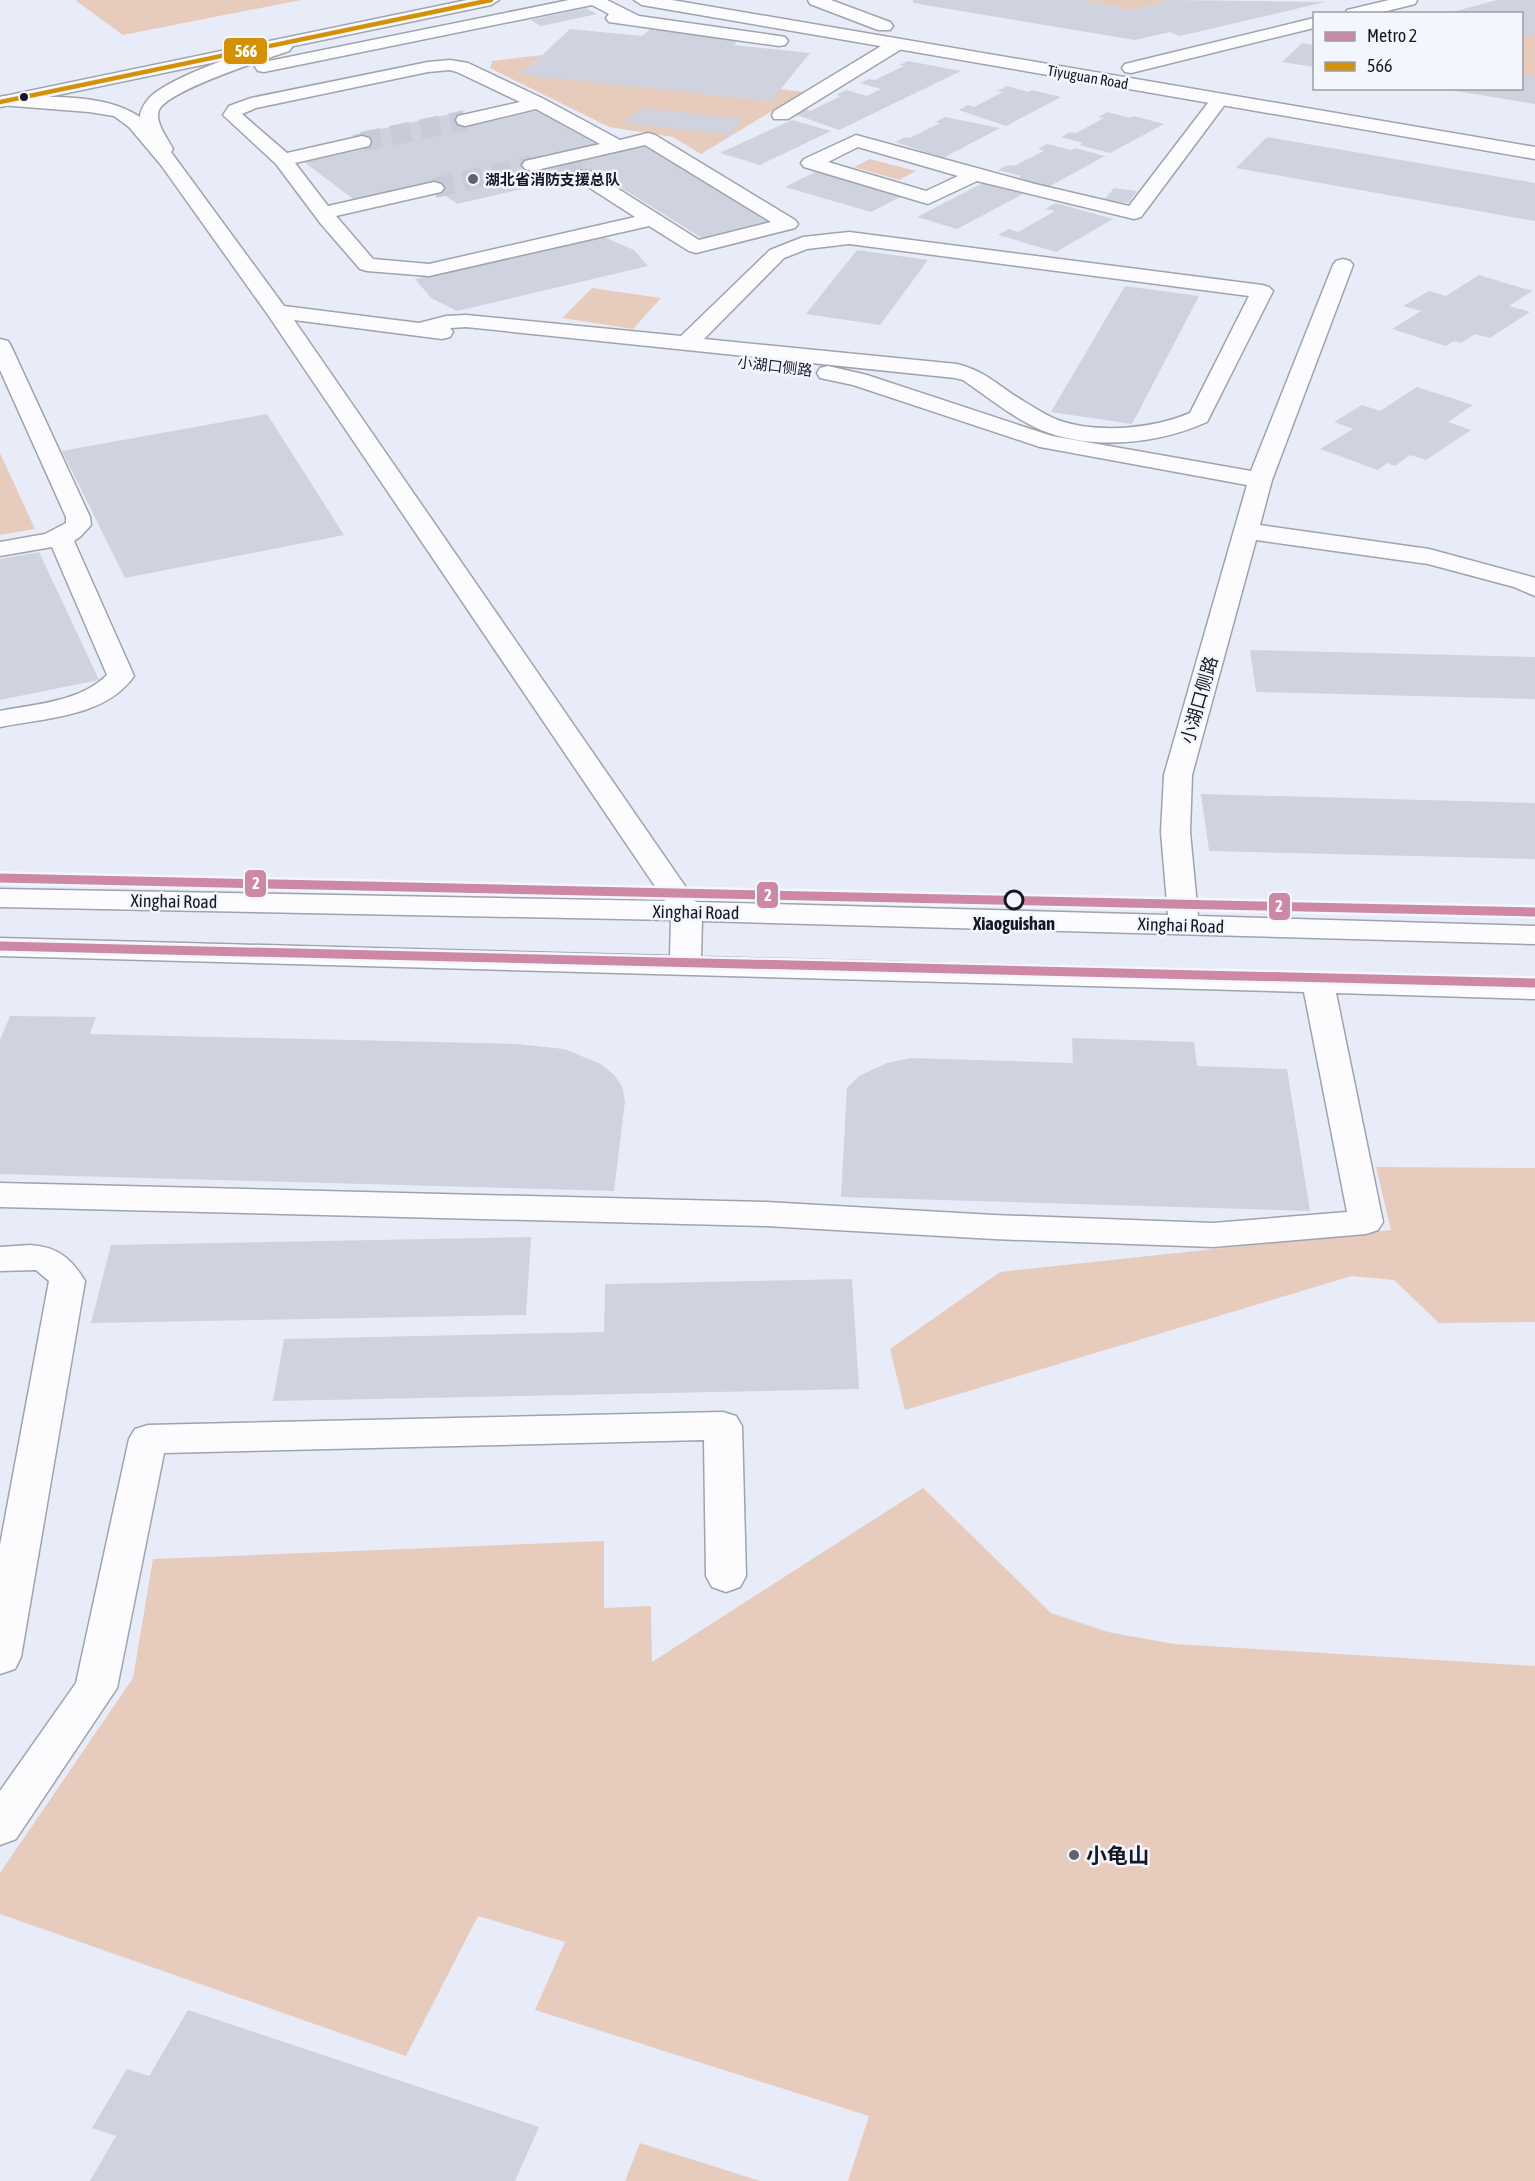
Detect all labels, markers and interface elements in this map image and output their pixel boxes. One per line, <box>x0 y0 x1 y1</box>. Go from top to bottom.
legend <box>1313 12 1523 90</box>
text: Metro 2 <box>1367 25 1417 46</box>
line badge: 566 <box>223 37 268 65</box>
text: 566 <box>235 42 258 60</box>
text: 566 <box>1367 55 1392 76</box>
street label: Tiyuguan Road <box>1046 62 1130 92</box>
unlabelled marker <box>18 91 30 103</box>
place label: 湖北省消防支援总队 <box>485 171 620 188</box>
marker: 湖北省消防支援总队 <box>466 172 480 186</box>
street label: 小湖口侧路 <box>737 353 813 379</box>
street label: 小湖口侧路 <box>1177 654 1221 746</box>
line badge: 2 <box>244 869 267 898</box>
text: 2 <box>252 874 260 892</box>
line badge: 2 <box>756 881 779 909</box>
text: 2 <box>764 886 772 904</box>
street label: Xinghai Road <box>130 890 218 912</box>
marker: Xiaoguishan <box>1004 890 1024 910</box>
line badge: 2 <box>1268 892 1291 921</box>
text: 2 <box>1275 897 1283 915</box>
street label: Xinghai Road <box>652 901 740 923</box>
place label: Xiaoguishan <box>972 913 1055 934</box>
street label: Xinghai Road <box>1137 913 1225 937</box>
place label: 小龟山 <box>1086 1843 1149 1867</box>
marker: 小龟山 <box>1067 1848 1081 1862</box>

